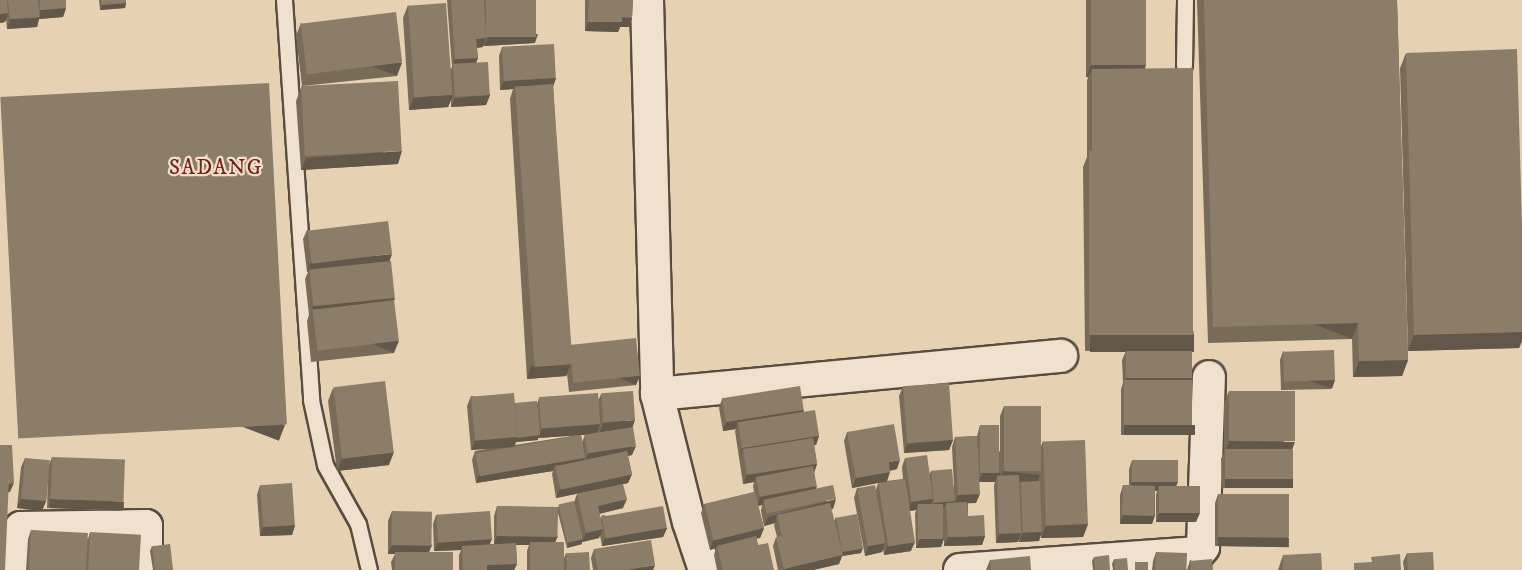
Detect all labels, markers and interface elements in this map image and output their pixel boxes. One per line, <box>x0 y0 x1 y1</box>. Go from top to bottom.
district label: SADANG <box>169 155 263 181</box>

